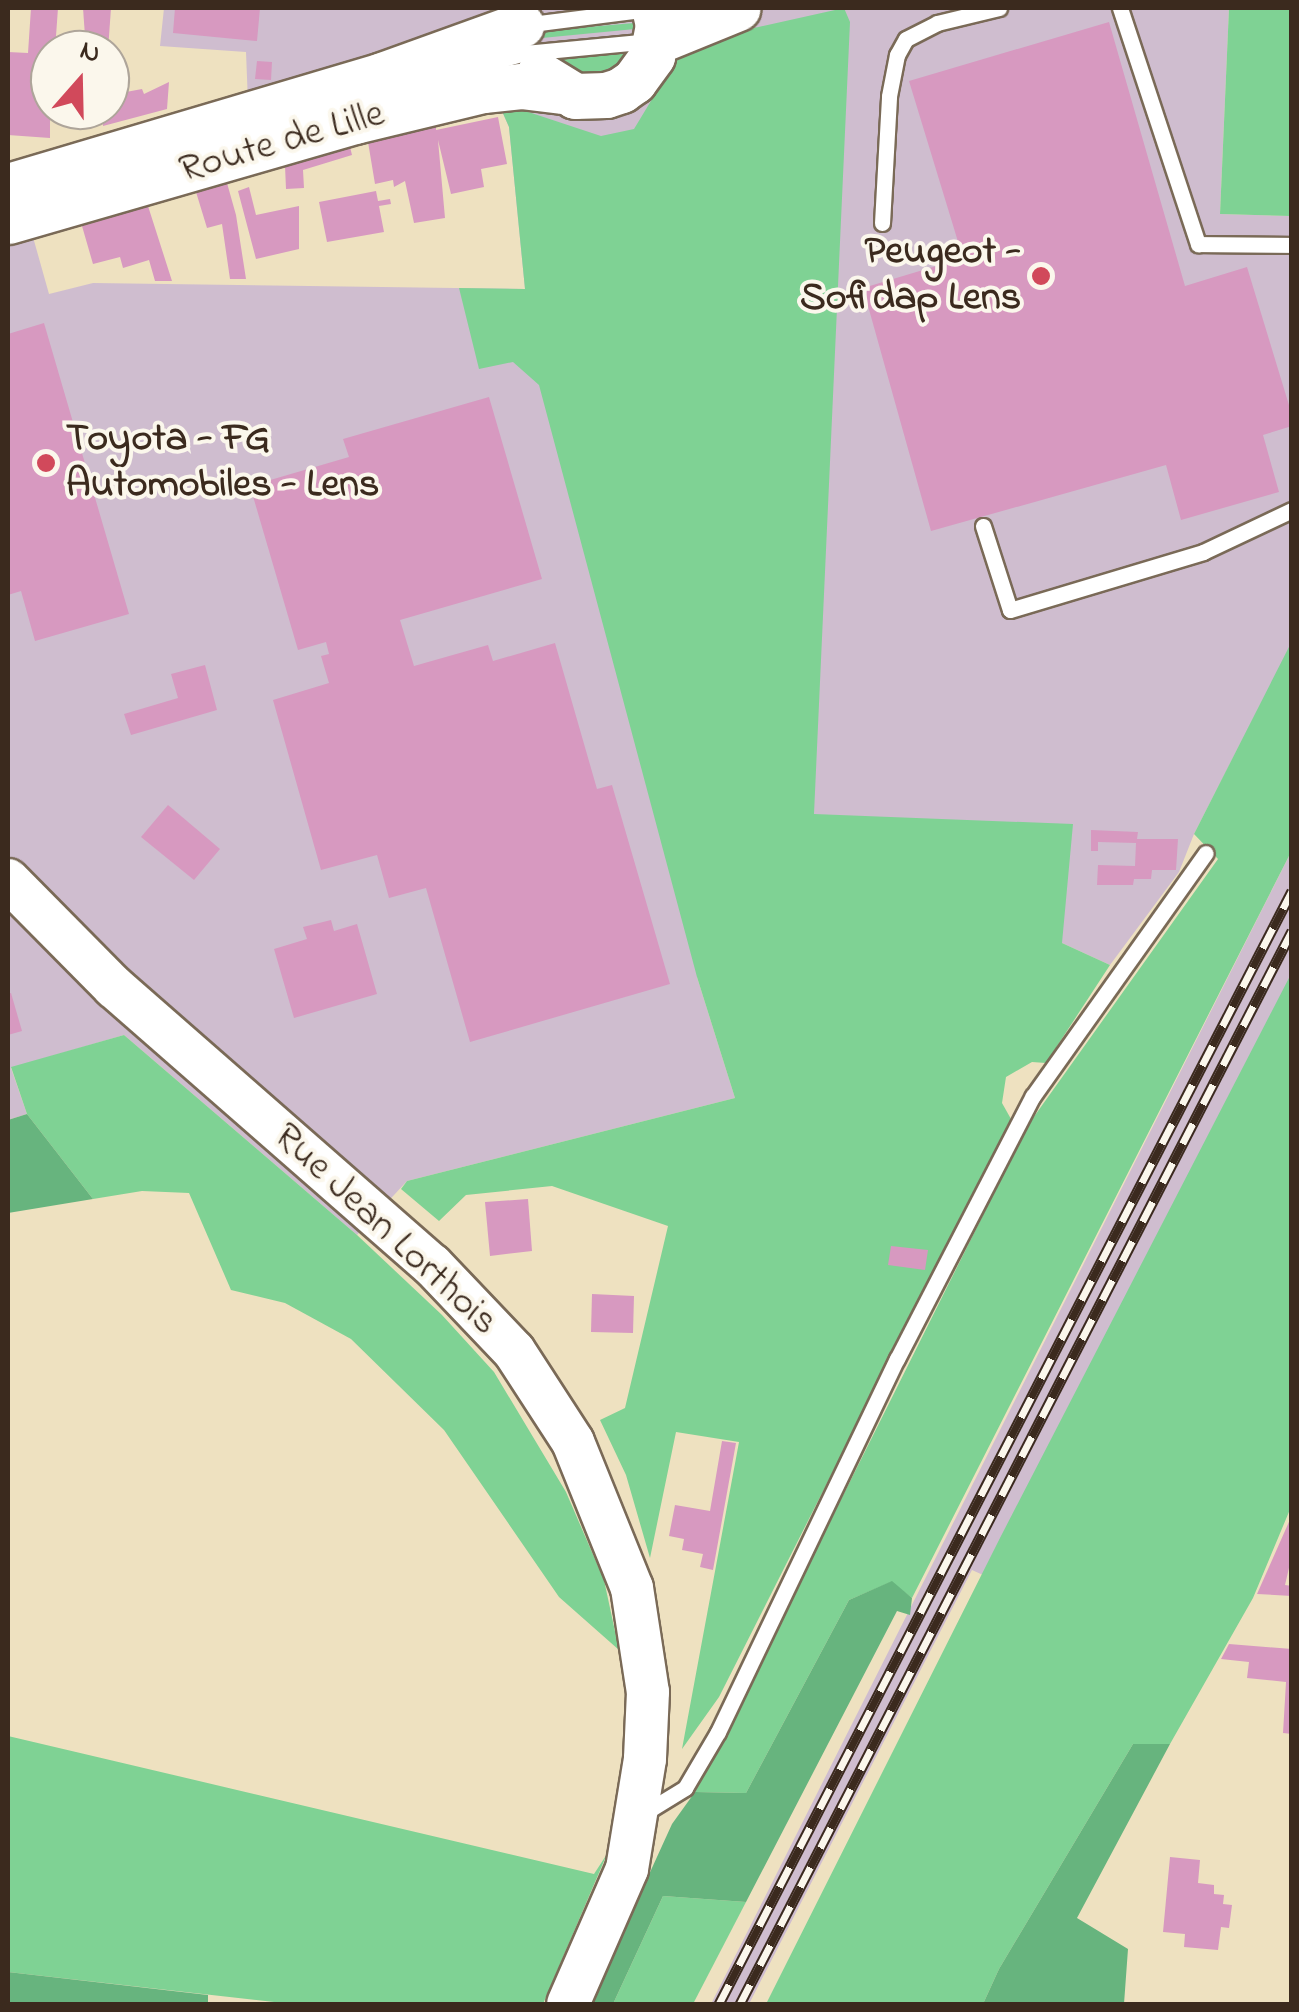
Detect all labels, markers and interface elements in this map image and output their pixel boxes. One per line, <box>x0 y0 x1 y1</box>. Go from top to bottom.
north arrow <box>30 30 130 130</box>
text: N <box>74 31 106 76</box>
street label: Route de Lille <box>174 91 390 195</box>
place label: Peugeot - Sofidap Lens <box>800 229 1021 323</box>
marker: Peugeot - Sofidap Lens <box>1030 265 1052 287</box>
place label: Toyota - FG Automobiles - Lens <box>66 416 379 510</box>
marker: Toyota - FG Automobiles - Lens <box>35 452 57 474</box>
street label: Rue Jean Lorthois <box>262 1113 508 1347</box>

